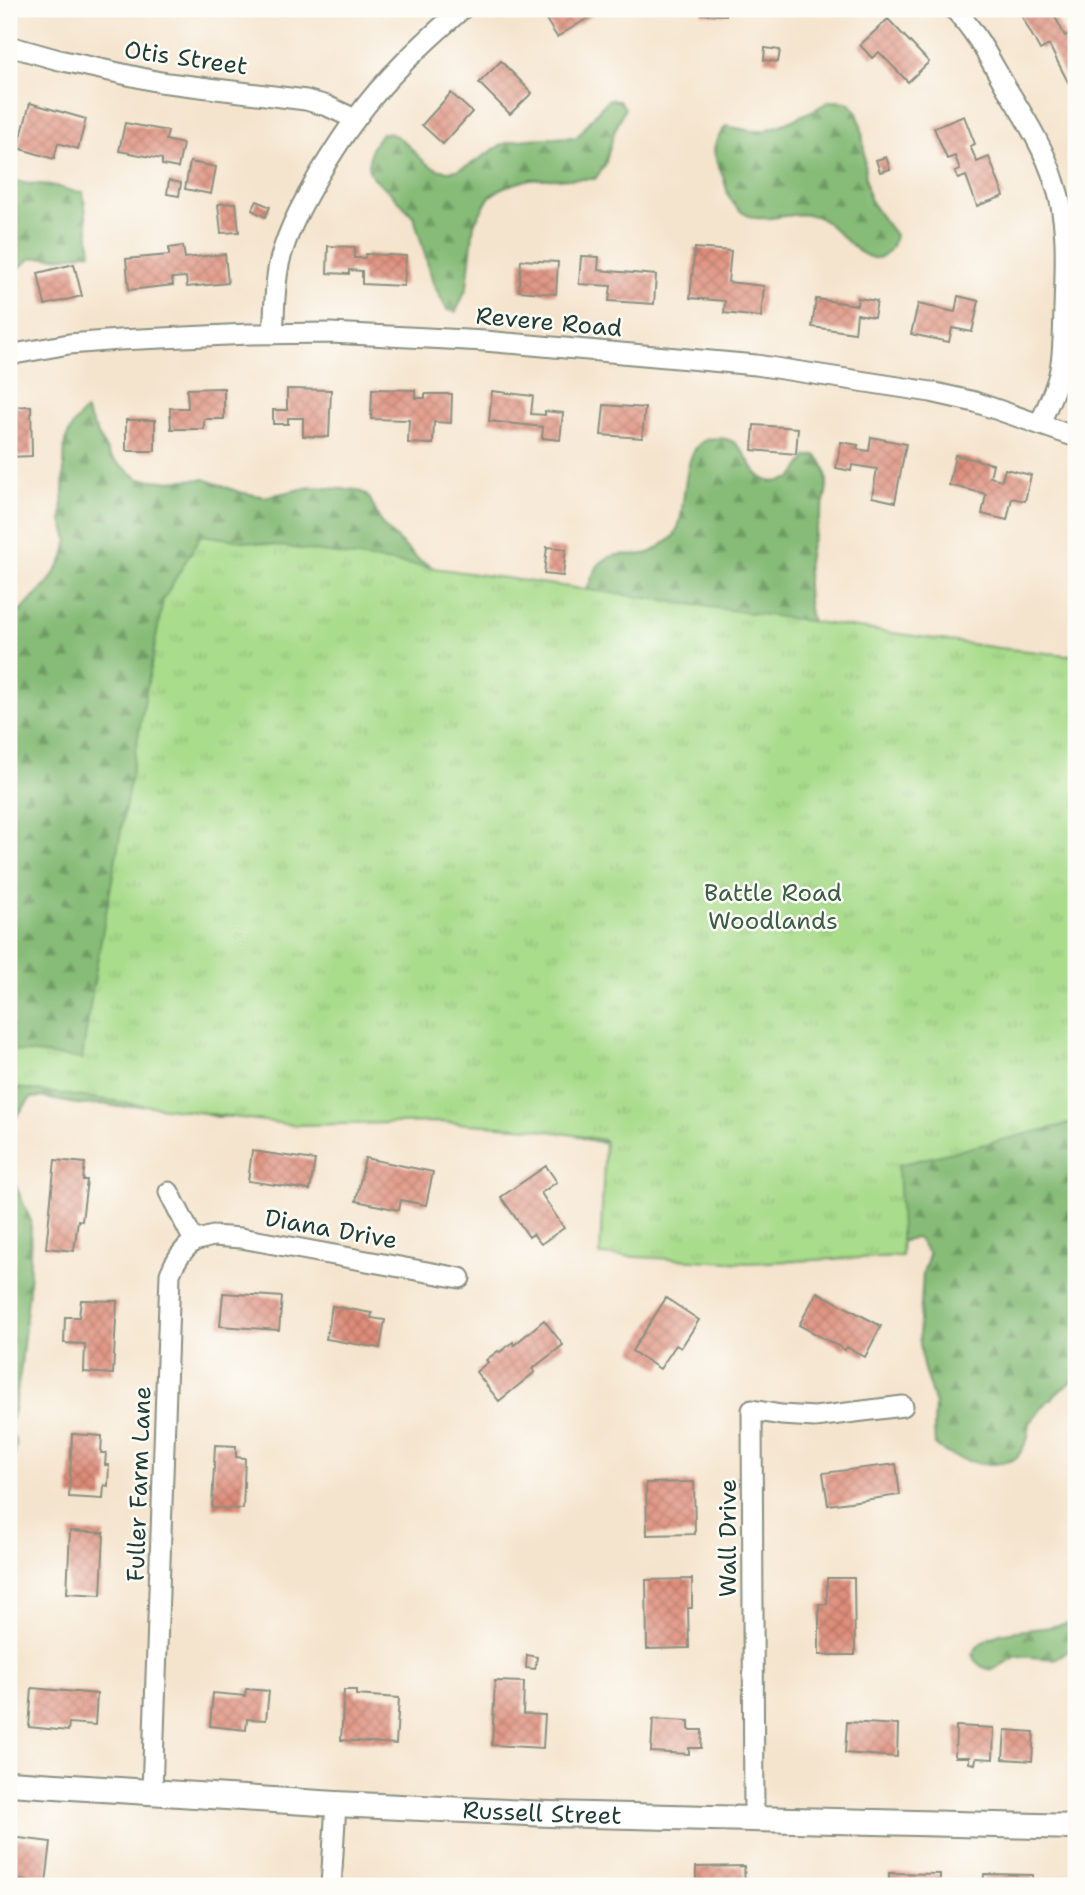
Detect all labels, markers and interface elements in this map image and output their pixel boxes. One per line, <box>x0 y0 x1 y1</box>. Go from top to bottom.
street label: Otis Street <box>122 34 250 82</box>
street label: Revere Road <box>475 300 623 344</box>
park label: Battle Road Woodlands <box>704 877 842 937</box>
street label: Diana Drive <box>262 1202 400 1256</box>
street label: Fuller Farm Lane <box>120 1386 158 1582</box>
street label: Wall Drive <box>712 1479 744 1597</box>
street label: Russell Street <box>462 1794 622 1832</box>

